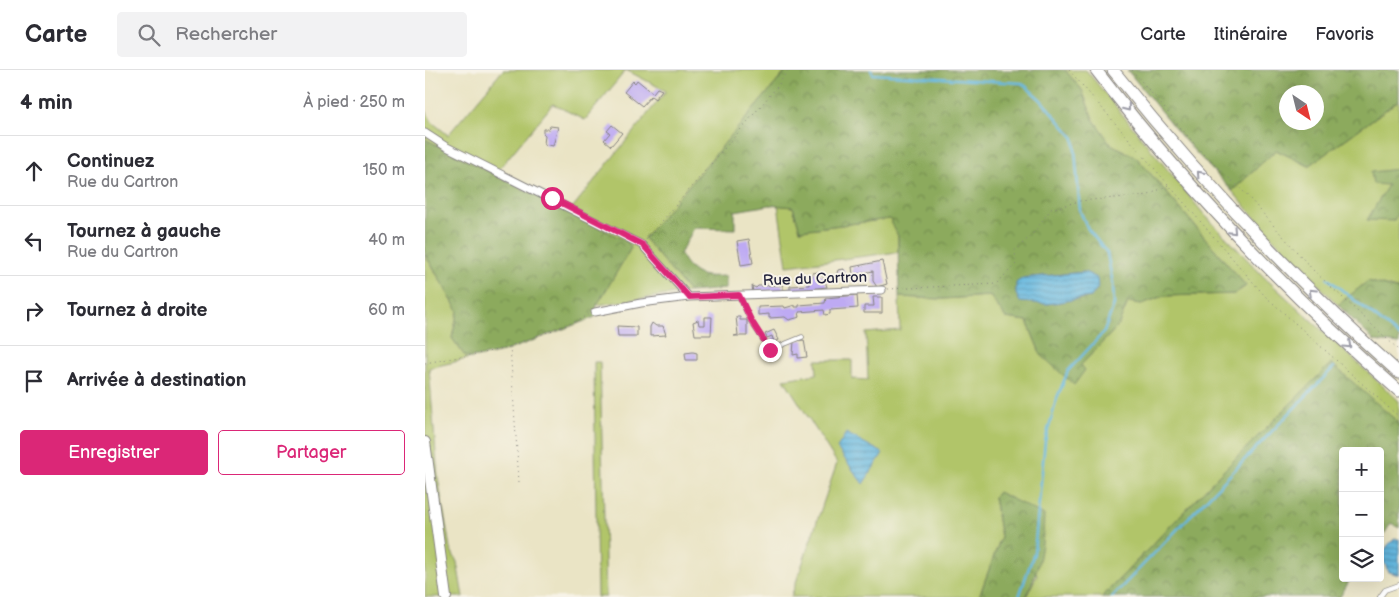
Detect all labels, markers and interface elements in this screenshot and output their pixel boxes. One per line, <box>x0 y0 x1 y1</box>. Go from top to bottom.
search box <box>117 12 467 57</box>
text: Carte <box>25 20 87 49</box>
icon: search <box>135 21 163 49</box>
text: Rechercher <box>175 23 277 46</box>
text: Carte <box>1140 24 1186 45</box>
text: Itinéraire <box>1214 24 1287 45</box>
text: Favoris <box>1315 24 1374 45</box>
north arrow <box>1279 85 1324 130</box>
text: 4 min <box>20 90 73 115</box>
text: À pied · 250 m <box>303 93 405 112</box>
one-way arrow <box>1121 102 1129 111</box>
text: Continuez <box>67 150 154 173</box>
icon: ahead <box>20 157 48 185</box>
text: 150 m <box>363 161 405 180</box>
one-way arrow <box>1197 171 1206 180</box>
text: Rue du Cartron <box>67 173 178 192</box>
route start <box>541 187 564 210</box>
text: Tournez à gauche <box>67 220 221 243</box>
one-way arrow <box>1227 225 1236 234</box>
icon: left <box>20 227 48 255</box>
text: 40 m <box>368 231 405 250</box>
text: Rue du Cartron <box>67 243 178 262</box>
street label: Rue du Cartron <box>762 268 868 290</box>
one-way arrow <box>1309 289 1318 298</box>
icon: right <box>20 297 48 325</box>
text: Tournez à droite <box>67 299 208 322</box>
text: 60 m <box>368 301 405 320</box>
route end <box>759 339 782 362</box>
one-way arrow <box>1343 339 1352 348</box>
icon: arrive <box>20 367 48 395</box>
text: Arrivée à destination <box>67 369 246 392</box>
button: Enregistrer <box>20 430 208 475</box>
button: Partager <box>218 430 405 475</box>
map controls <box>1339 447 1384 582</box>
button: + <box>1339 447 1384 492</box>
button: − <box>1339 492 1384 537</box>
button: layers <box>1339 537 1384 582</box>

